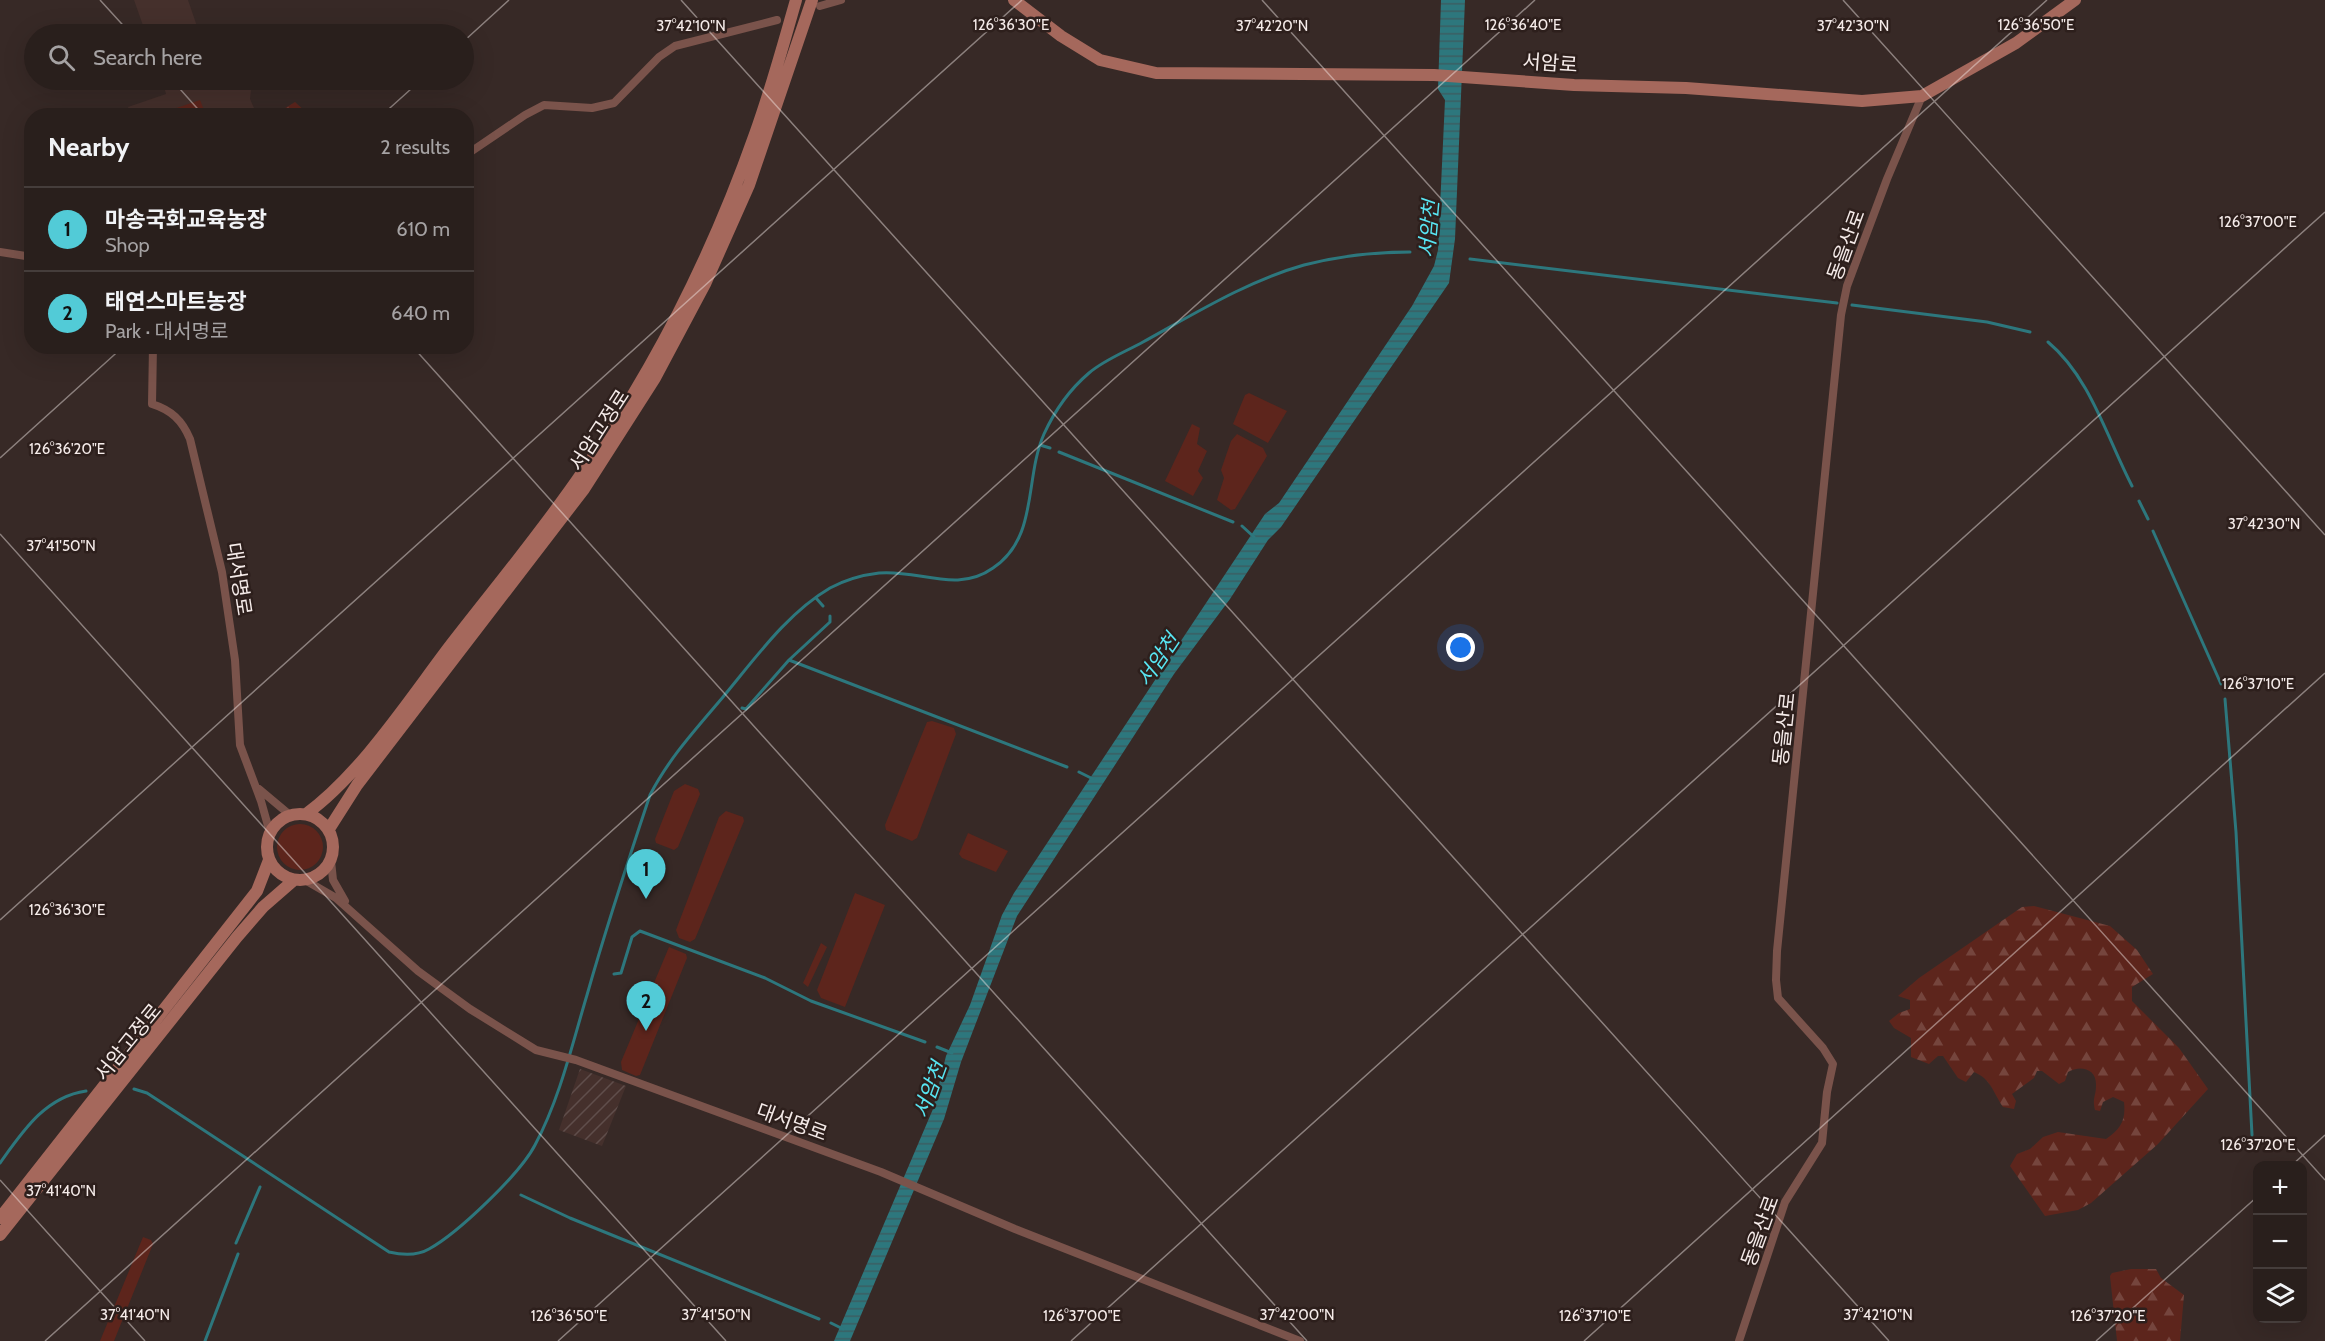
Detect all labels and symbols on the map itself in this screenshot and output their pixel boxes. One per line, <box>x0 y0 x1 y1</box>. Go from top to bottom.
text: 126°36'30"E <box>973 16 1049 34</box>
text: 126°36'40"E <box>1485 16 1561 34</box>
text: 126°36'50"E <box>1998 16 2074 34</box>
text: 37°42'10"N <box>656 17 726 35</box>
text: 37°42'20"N <box>1236 17 1308 35</box>
text: 37°42'30"N <box>1817 17 1889 35</box>
street label: 서암로 <box>1522 49 1578 77</box>
water label: 서암천 <box>1414 196 1444 259</box>
street label: 동을산로 <box>1822 206 1870 284</box>
text: 126°37'00"E <box>2219 213 2297 231</box>
street label: 서암고정로 <box>564 385 634 475</box>
text: 126°36'20"E <box>29 440 105 458</box>
text: 37°42'30"N <box>2228 515 2300 533</box>
text: 37°41'50"N <box>26 537 96 555</box>
street label: 대서명로 <box>221 541 257 617</box>
water label: 서암천 <box>1131 626 1186 691</box>
your location <box>1446 633 1475 662</box>
text: 126°37'10"E <box>2222 675 2294 693</box>
street label: 동을산로 <box>1768 691 1800 767</box>
pin: 1 <box>626 850 666 899</box>
text: 126°36'30"E <box>29 901 105 919</box>
pin: 2 <box>626 982 666 1031</box>
street label: 서암고정로 <box>90 999 166 1085</box>
water label: 서암천 <box>908 1056 952 1121</box>
street label: 대서명로 <box>753 1098 831 1146</box>
text: 126°37'20"E <box>2220 1136 2296 1154</box>
text: 37°41'40"N <box>26 1182 96 1200</box>
street label: 동을산로 <box>1736 1192 1784 1270</box>
text: 37°41'40"N <box>100 1306 170 1324</box>
text: 37°41'50"N <box>681 1306 751 1324</box>
text: 37°42'00"N <box>1259 1306 1335 1324</box>
text: 37°42'10"N <box>1843 1306 1913 1324</box>
text: 126°36'50"E <box>531 1307 607 1325</box>
text: 126°37'00"E <box>1043 1307 1121 1325</box>
text: 126°37'10"E <box>1559 1307 1631 1325</box>
text: 126°37'20"E <box>2070 1307 2146 1325</box>

